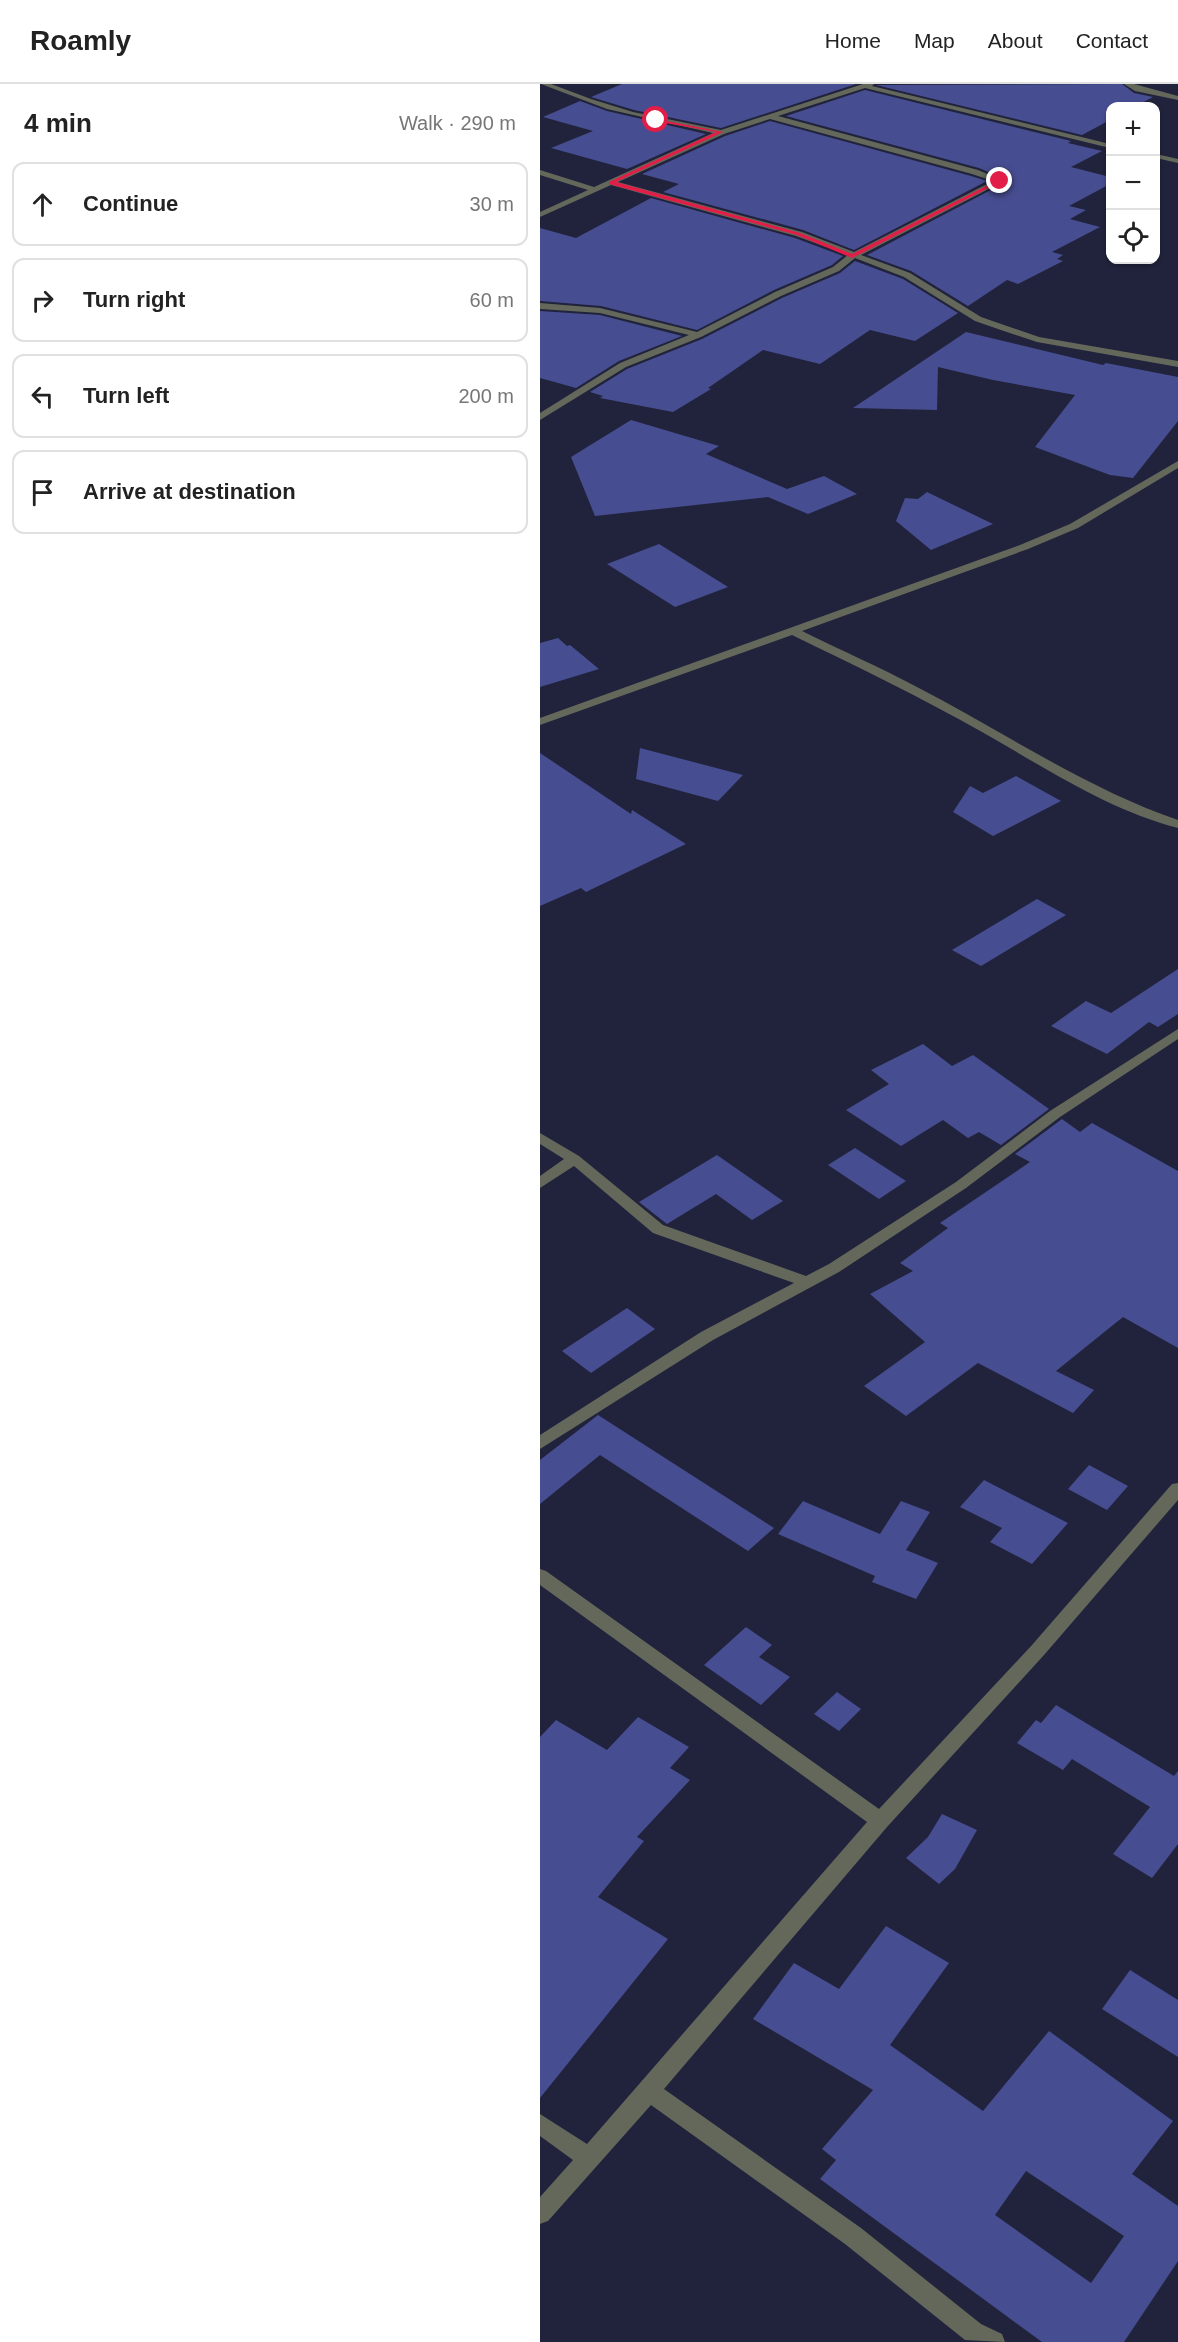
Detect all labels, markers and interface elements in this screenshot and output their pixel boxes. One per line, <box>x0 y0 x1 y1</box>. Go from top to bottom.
text: Roamly <box>30 25 131 56</box>
text: Home <box>825 29 881 52</box>
text: Map <box>914 29 955 52</box>
text: About <box>988 29 1043 52</box>
text: Contact <box>1076 29 1148 52</box>
map controls <box>1106 102 1160 264</box>
button: + <box>1106 102 1160 156</box>
route start <box>642 106 668 132</box>
text: 4 min <box>24 108 92 138</box>
text: Walk · 290 m <box>399 112 516 134</box>
button: − <box>1106 156 1160 210</box>
route end <box>986 167 1012 193</box>
icon: ahead <box>26 188 59 221</box>
text: Continue <box>83 191 178 216</box>
text: 30 m <box>470 193 514 215</box>
button: locate <box>1106 210 1160 264</box>
icon: right <box>26 284 59 317</box>
text: Turn right <box>83 287 185 312</box>
text: 60 m <box>470 289 514 311</box>
icon: left <box>26 380 59 413</box>
text: Turn left <box>83 383 169 408</box>
text: 200 m <box>458 385 514 407</box>
icon: arrive <box>26 476 59 509</box>
text: Arrive at destination <box>83 479 296 504</box>

